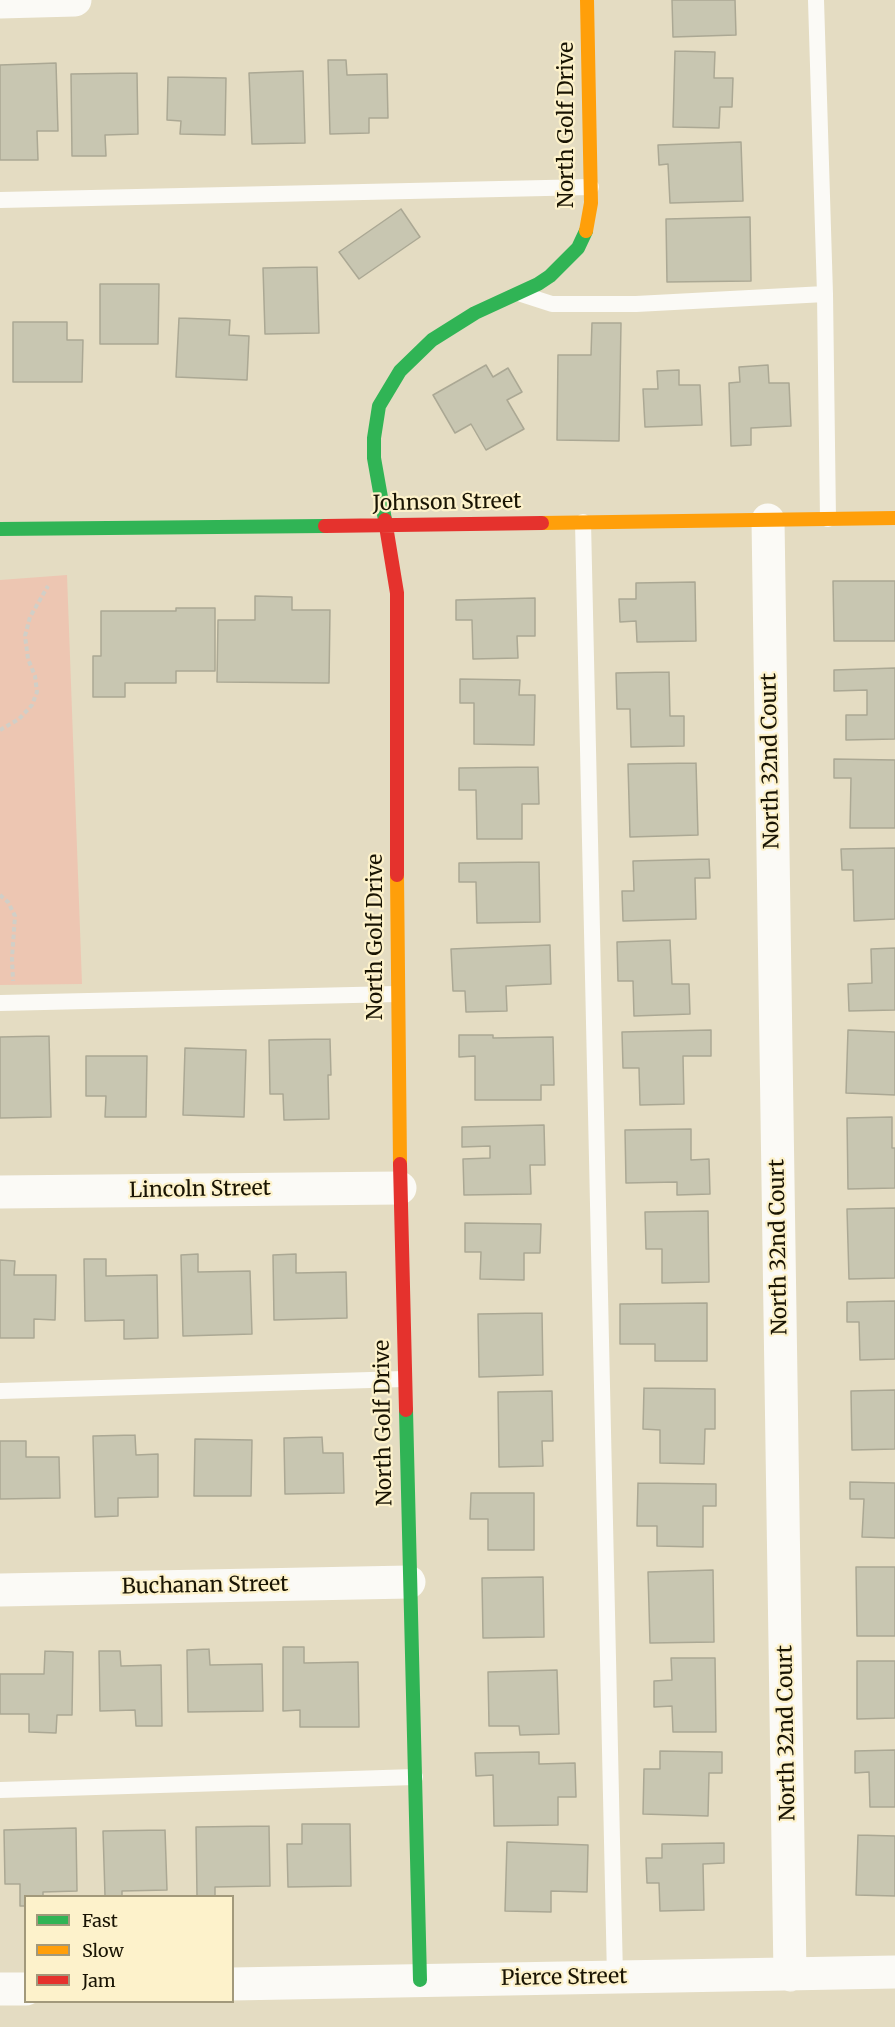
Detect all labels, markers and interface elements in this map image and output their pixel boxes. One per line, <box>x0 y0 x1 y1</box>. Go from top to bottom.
street label: North Golf Drive <box>554 42 580 208</box>
street label: Johnson Street <box>373 489 521 517</box>
street label: North 32nd Court <box>757 673 785 849</box>
street label: North Golf Drive <box>363 854 389 1020</box>
street label: North 32nd Court <box>765 1159 793 1335</box>
street label: Lincoln Street <box>129 1176 271 1204</box>
street label: North Golf Drive <box>370 1340 398 1506</box>
street label: Buchanan Street <box>121 1572 289 1600</box>
street label: North 32nd Court <box>773 1645 801 1821</box>
legend <box>24 1895 234 2003</box>
text: Fast <box>82 1909 118 1932</box>
text: Slow <box>82 1939 124 1962</box>
street label: Pierce Street <box>501 1964 627 1992</box>
text: Jam <box>82 1969 116 1992</box>

